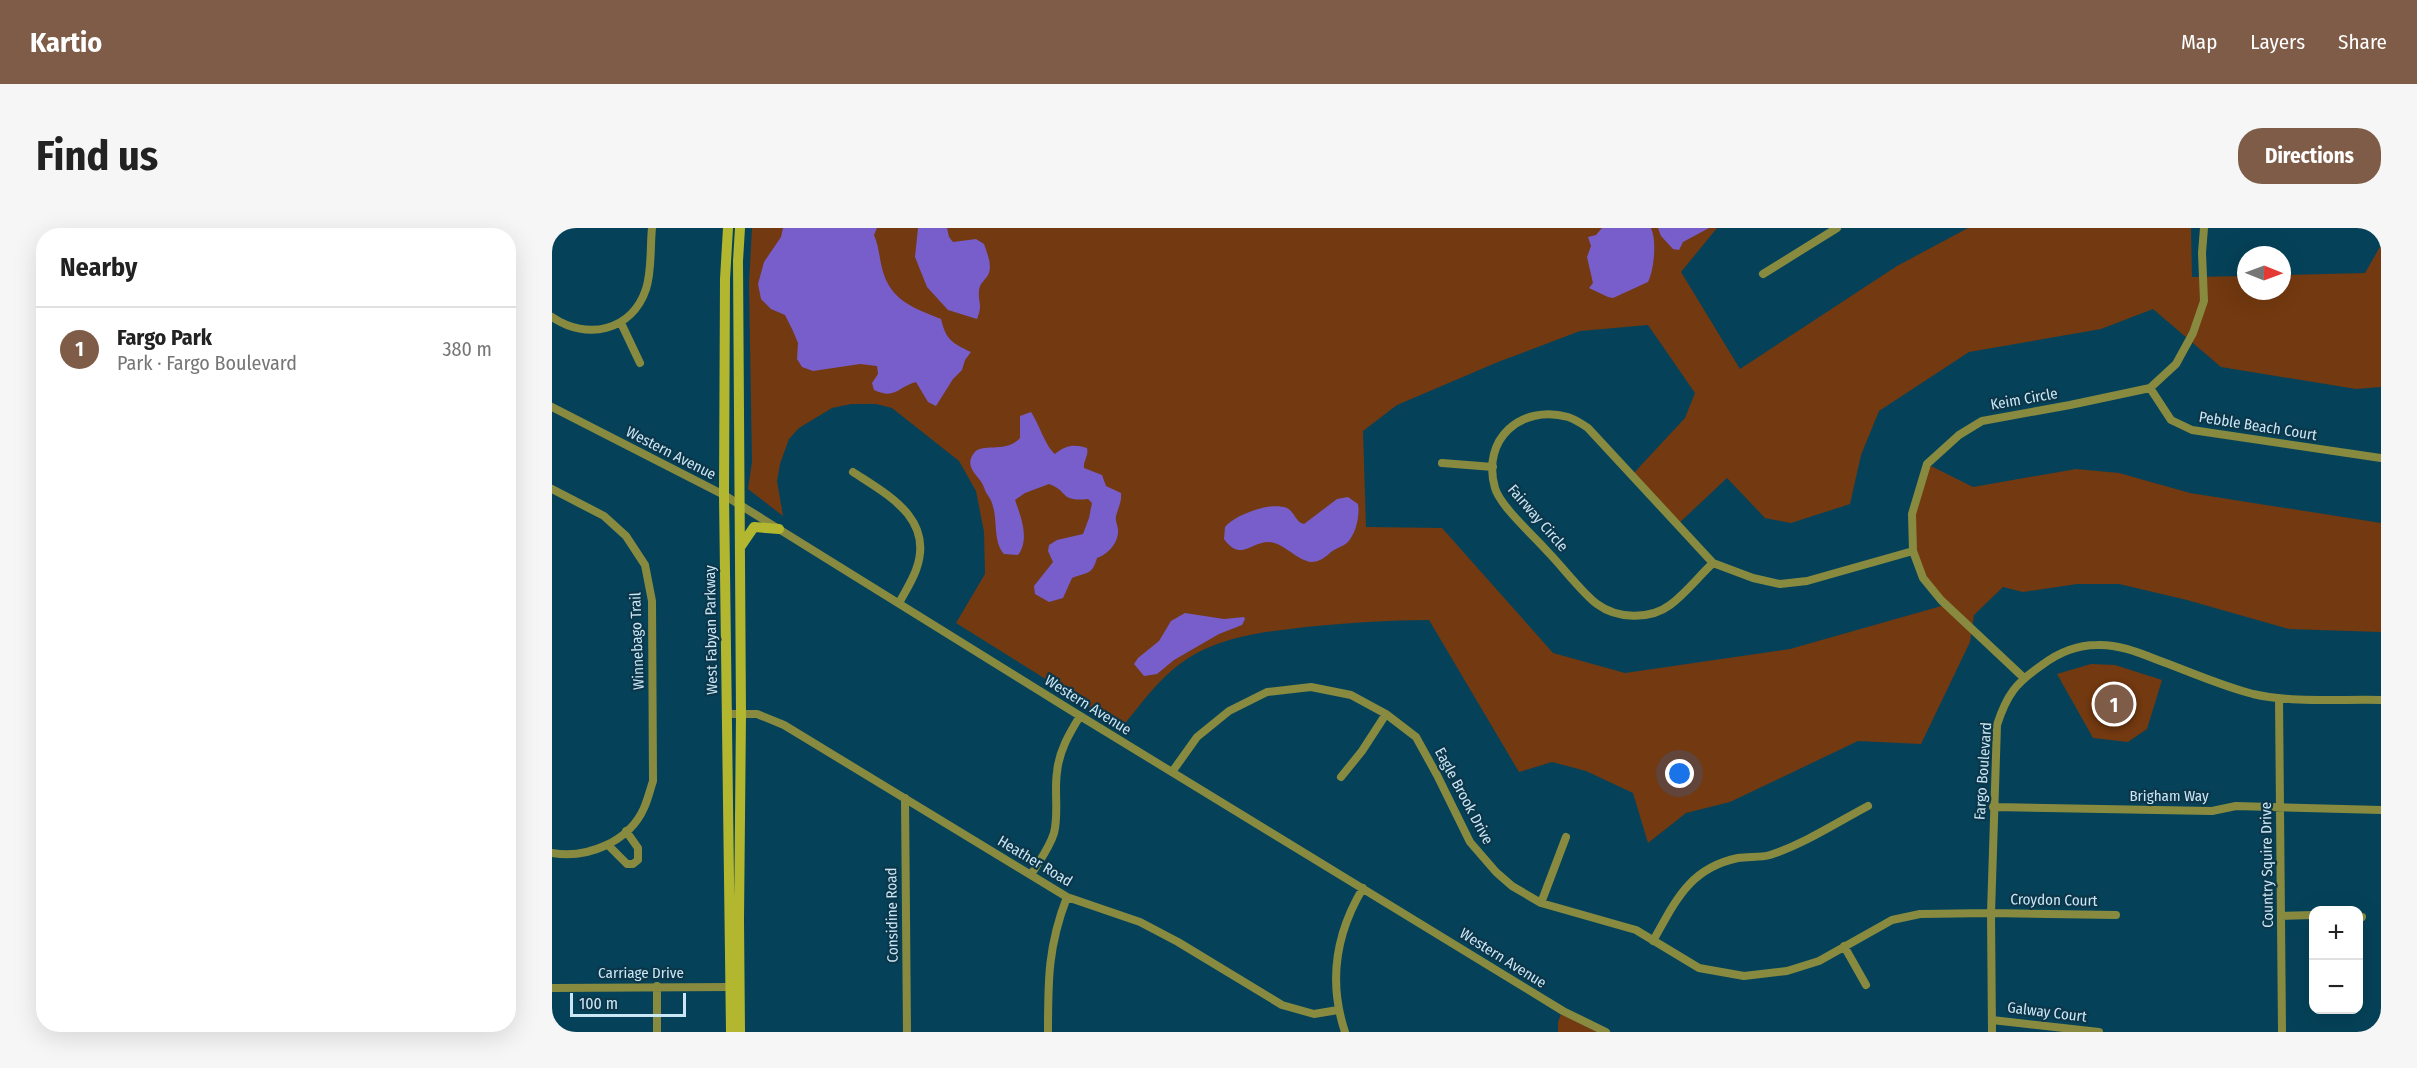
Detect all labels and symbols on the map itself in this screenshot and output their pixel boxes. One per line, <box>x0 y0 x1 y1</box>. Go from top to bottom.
north arrow <box>2237 246 2291 300</box>
street label: Keim Circle <box>1989 384 2059 414</box>
street label: Pebble Beach Court <box>2198 408 2318 444</box>
street label: Western Avenue <box>623 423 719 483</box>
street label: Fairway Circle <box>1504 481 1572 555</box>
street label: West Fabyan Parkway <box>701 565 721 695</box>
street label: Winnebago Trail <box>626 592 648 690</box>
street label: Western Avenue <box>1041 671 1135 739</box>
pin: 1 <box>2094 682 2134 726</box>
street label: Fargo Boulevard <box>1971 721 1995 821</box>
street label: Eagle Brook Drive <box>1431 745 1497 847</box>
your location <box>1665 759 1694 788</box>
street label: Brigham Way <box>2129 787 2209 805</box>
street label: Country Squire Drive <box>2257 802 2277 928</box>
street label: Heather Road <box>994 832 1076 890</box>
street label: Considine Road <box>882 867 902 963</box>
street label: Croydon Court <box>2010 890 2098 910</box>
street label: Western Avenue <box>1456 924 1550 992</box>
street label: Carriage Drive <box>598 964 684 982</box>
scale bar <box>570 990 686 1018</box>
street label: Galway Court <box>2006 998 2088 1026</box>

